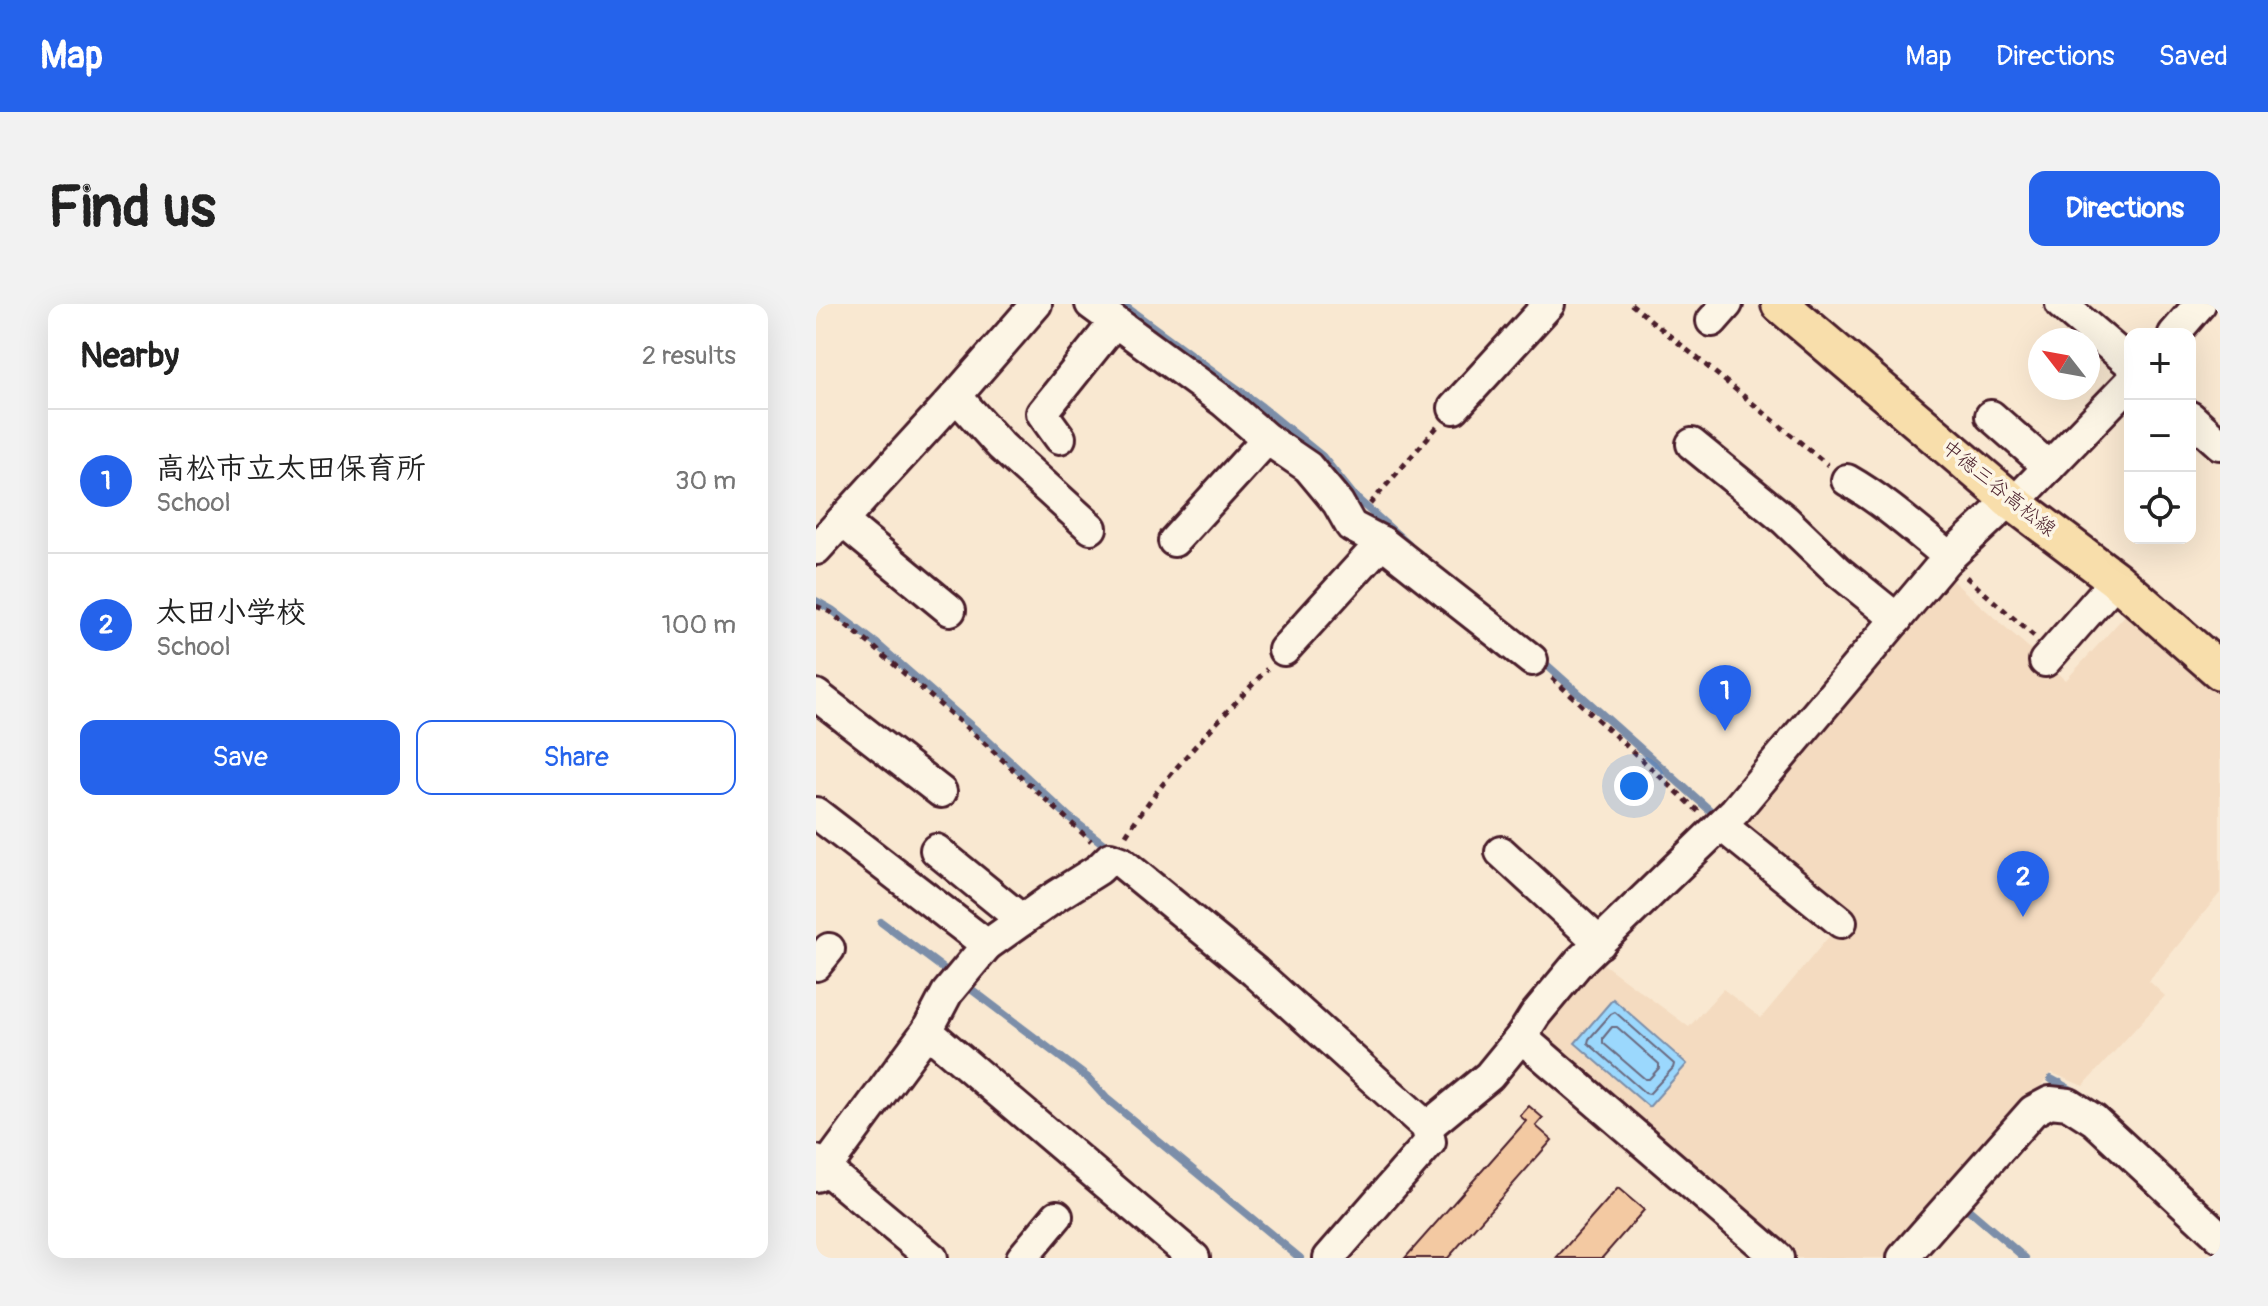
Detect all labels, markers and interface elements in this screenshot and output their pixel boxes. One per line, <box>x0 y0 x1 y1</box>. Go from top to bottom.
text: Map <box>40 32 103 80</box>
text: Map <box>1905 39 1952 74</box>
text: Directions <box>1996 39 2115 74</box>
text: Saved <box>2159 39 2228 74</box>
button: Directions <box>2029 171 2220 246</box>
text: Find us <box>48 174 216 243</box>
north arrow <box>2028 328 2100 400</box>
map controls <box>2124 328 2196 544</box>
button: + <box>2124 328 2196 400</box>
text: Nearby <box>80 335 179 378</box>
text: 2 results <box>642 340 736 372</box>
button: − <box>2124 400 2196 472</box>
street label: 中徳三谷高松線 <box>1937 434 2061 542</box>
text: 高松市立太田保育所 <box>156 450 426 487</box>
text: 1 <box>101 465 111 497</box>
text: 30 m <box>675 465 736 497</box>
button: locate <box>2124 472 2196 544</box>
text: School <box>156 487 231 519</box>
text: 太田小学校 <box>156 594 306 631</box>
text: 2 <box>99 609 113 641</box>
text: 100 m <box>662 609 736 641</box>
text: School <box>156 631 231 663</box>
pin: 1 <box>1699 665 1751 731</box>
button: Save <box>80 720 400 795</box>
button: Share <box>416 720 736 795</box>
your location <box>1614 766 1654 806</box>
pin: 2 <box>1997 851 2049 917</box>

